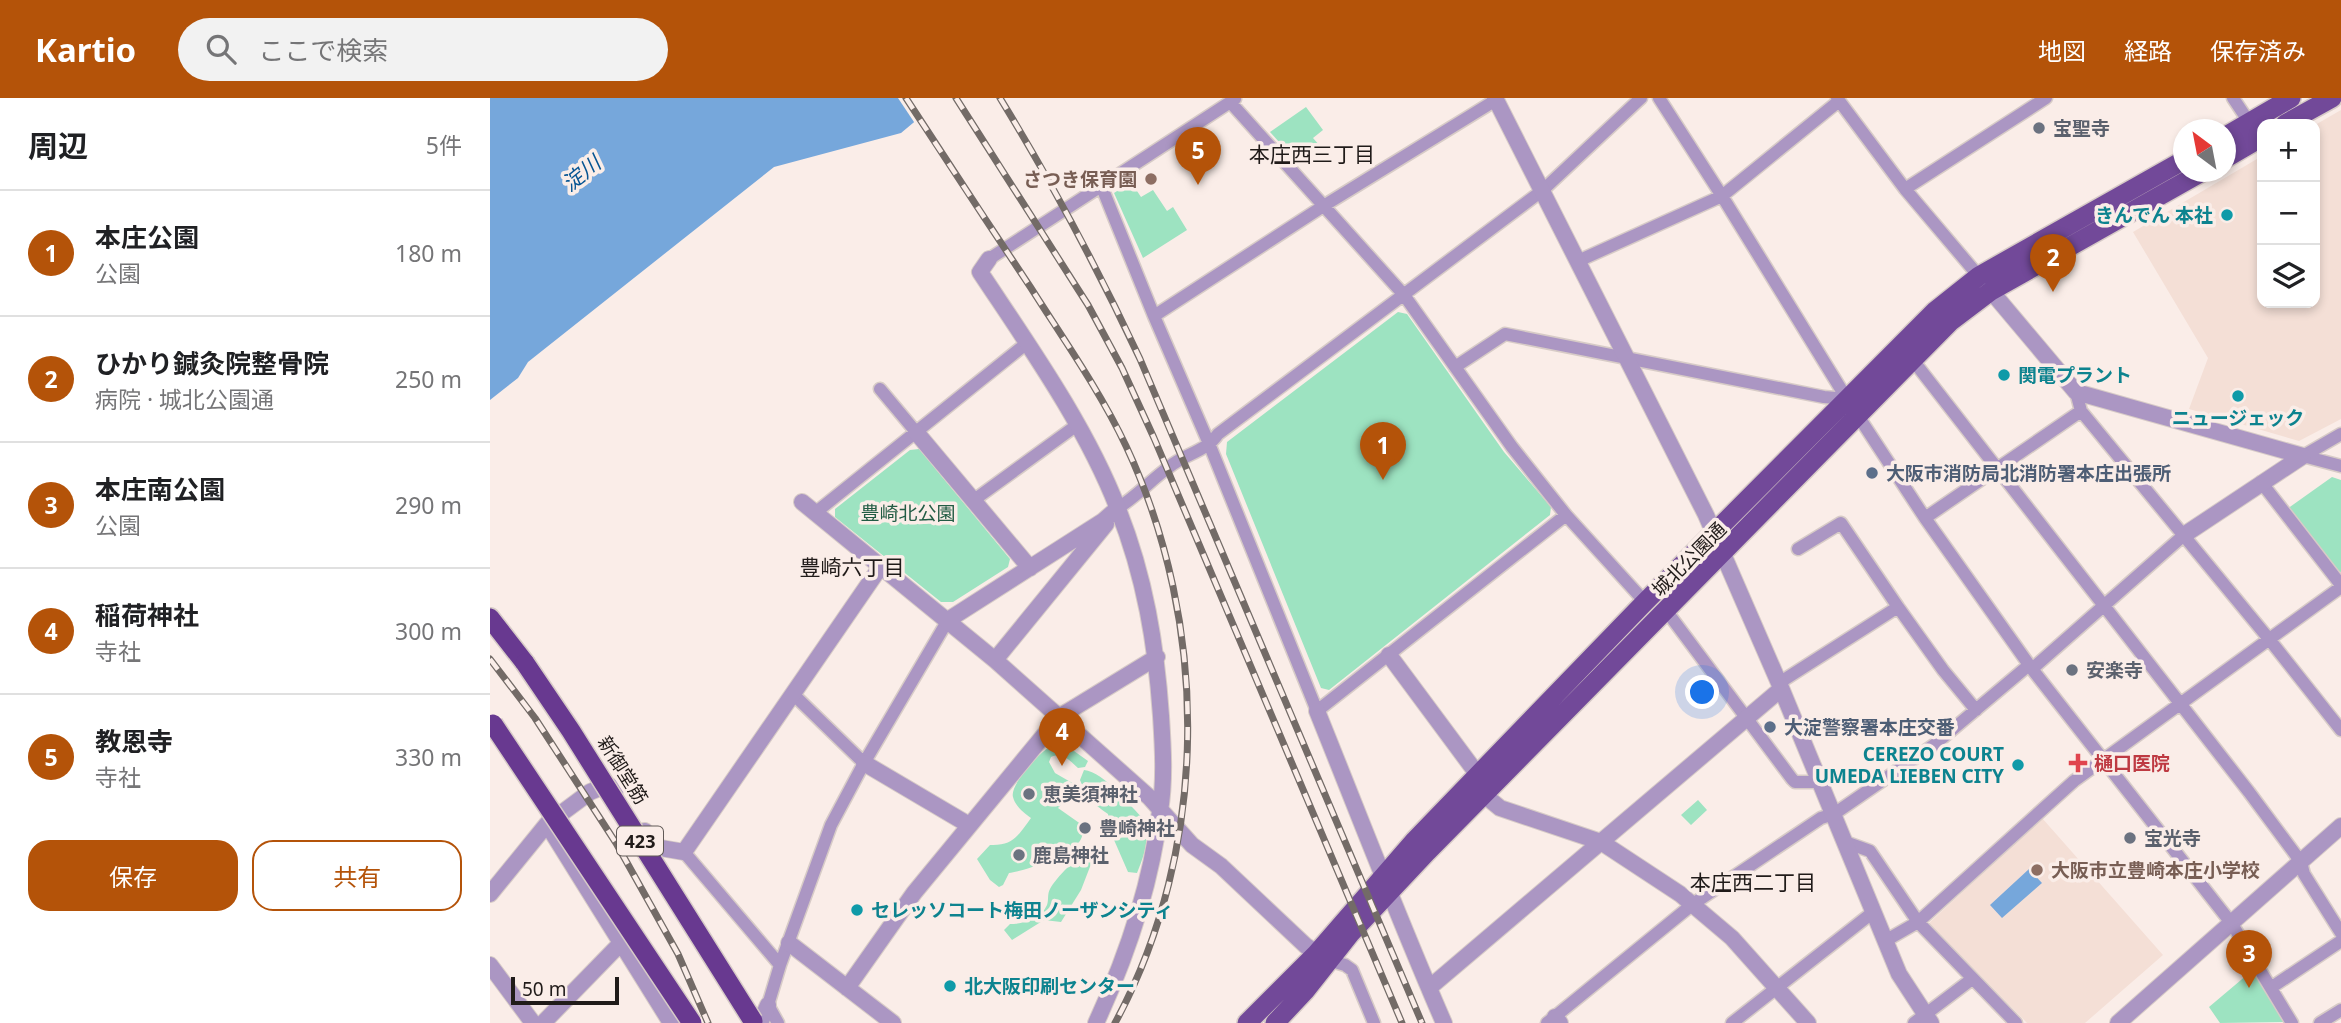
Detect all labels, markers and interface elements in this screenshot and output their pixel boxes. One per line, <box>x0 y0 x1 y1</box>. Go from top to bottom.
search box <box>178 18 668 81</box>
text: Kartio <box>35 27 136 72</box>
icon: search <box>202 30 240 68</box>
text: ここで検索 <box>258 32 388 68</box>
text: 地図 <box>2038 34 2086 67</box>
text: 経路 <box>2124 34 2172 67</box>
text: 保存済み <box>2210 34 2306 67</box>
place label: 宝聖寺 <box>2053 115 2110 141</box>
north arrow <box>2173 119 2236 182</box>
map controls <box>2257 119 2320 308</box>
button: + <box>2257 119 2320 182</box>
marker: 宝聖寺 <box>2031 120 2047 136</box>
text: 周辺 <box>28 125 88 166</box>
pin: 5 <box>1175 127 1221 185</box>
text: 5件 <box>426 129 462 161</box>
district label: 本庄西三丁目 <box>1249 140 1375 168</box>
water label: 淀川 <box>556 148 608 197</box>
place label: さつき保育園 <box>1023 166 1137 192</box>
marker: さつき保育園 <box>1143 171 1159 187</box>
button: − <box>2257 182 2320 245</box>
place label: きんでん 本社 <box>2095 202 2213 228</box>
marker: きんでん 本社 <box>2219 207 2235 223</box>
text: 本庄公園 <box>95 219 199 255</box>
pin: 2 <box>2030 234 2076 292</box>
text: 1 <box>44 237 58 269</box>
text: 180 m <box>395 237 462 269</box>
button: layers <box>2257 245 2320 308</box>
text: 公園 <box>95 257 141 289</box>
text: ひかり鍼灸院整骨院 <box>95 345 329 381</box>
place label: 関電プラント <box>2018 362 2132 388</box>
text: 2 <box>44 363 58 395</box>
text: 250 m <box>395 363 462 395</box>
marker: 関電プラント <box>1996 367 2012 383</box>
text: 病院 · 城北公園通 <box>95 383 274 415</box>
marker: ニュージェック <box>2230 388 2246 404</box>
place label: ニュージェック <box>2172 405 2304 431</box>
pin: 1 <box>1360 422 1406 480</box>
place label: 大阪市消防局北消防署本庄出張所 <box>1886 460 2171 486</box>
marker: 大阪市消防局北消防署本庄出張所 <box>1864 465 1880 481</box>
text: 本庄南公園 <box>95 471 225 507</box>
text: 3 <box>44 489 58 521</box>
text: 290 m <box>395 489 462 521</box>
park label: 豊崎北公園 <box>860 500 956 526</box>
text: 公園 <box>95 509 141 541</box>
street label: 城北公園通 <box>1646 516 1732 602</box>
district label: 豊崎六丁目 <box>800 553 905 581</box>
text: 稲荷神社 <box>95 597 199 633</box>
text: 4 <box>44 615 58 647</box>
text: 300 m <box>395 615 462 647</box>
text: 寺社 <box>95 635 141 667</box>
place label: 安楽寺 <box>2086 657 2143 683</box>
marker: 安楽寺 <box>2064 662 2080 678</box>
your location <box>1685 675 1719 709</box>
pin: 4 <box>1039 708 1085 766</box>
place label: 大淀警察署本庄交番 <box>1784 714 1955 740</box>
marker: 大淀警察署本庄交番 <box>1762 719 1778 735</box>
text: 教恩寺 <box>95 723 173 759</box>
street label: 新御堂筋 <box>592 731 654 809</box>
text: 5 <box>44 741 58 773</box>
text: 330 m <box>395 741 462 773</box>
place label: CEREZO COURT UMEDA LIEBEN CITY <box>1815 741 2004 789</box>
place label: 樋口医院 <box>2094 750 2170 776</box>
marker: 樋口医院 <box>2068 753 2088 773</box>
marker: CEREZO COURT UMEDA LIEBEN CITY <box>2010 757 2026 773</box>
text: 寺社 <box>95 761 141 793</box>
place label: 恵美須神社 <box>1043 781 1138 807</box>
marker: 恵美須神社 <box>1021 786 1037 802</box>
place label: 豊崎神社 <box>1099 815 1175 841</box>
marker: 豊崎神社 <box>1077 820 1093 836</box>
place label: 宝光寺 <box>2144 825 2201 851</box>
road number: 423 <box>617 826 663 856</box>
marker: 宝光寺 <box>2122 830 2138 846</box>
button: 保存 <box>28 840 238 911</box>
button: 共有 <box>252 840 462 911</box>
place label: 鹿島神社 <box>1033 842 1109 868</box>
marker: 鹿島神社 <box>1011 847 1027 863</box>
place label: 大阪市立豊崎本庄小学校 <box>2051 857 2260 883</box>
marker: 大阪市立豊崎本庄小学校 <box>2029 862 2045 878</box>
district label: 本庄西二丁目 <box>1690 868 1816 896</box>
place label: セレッソコート梅田ノーザンシティ <box>871 897 1173 923</box>
marker: セレッソコート梅田ノーザンシティ <box>849 902 865 918</box>
pin: 3 <box>2226 930 2272 988</box>
place label: 北大阪印刷センター <box>964 973 1135 999</box>
scale bar <box>511 974 620 1006</box>
text: 50 m <box>522 976 566 1002</box>
marker: 北大阪印刷センター <box>942 978 958 994</box>

